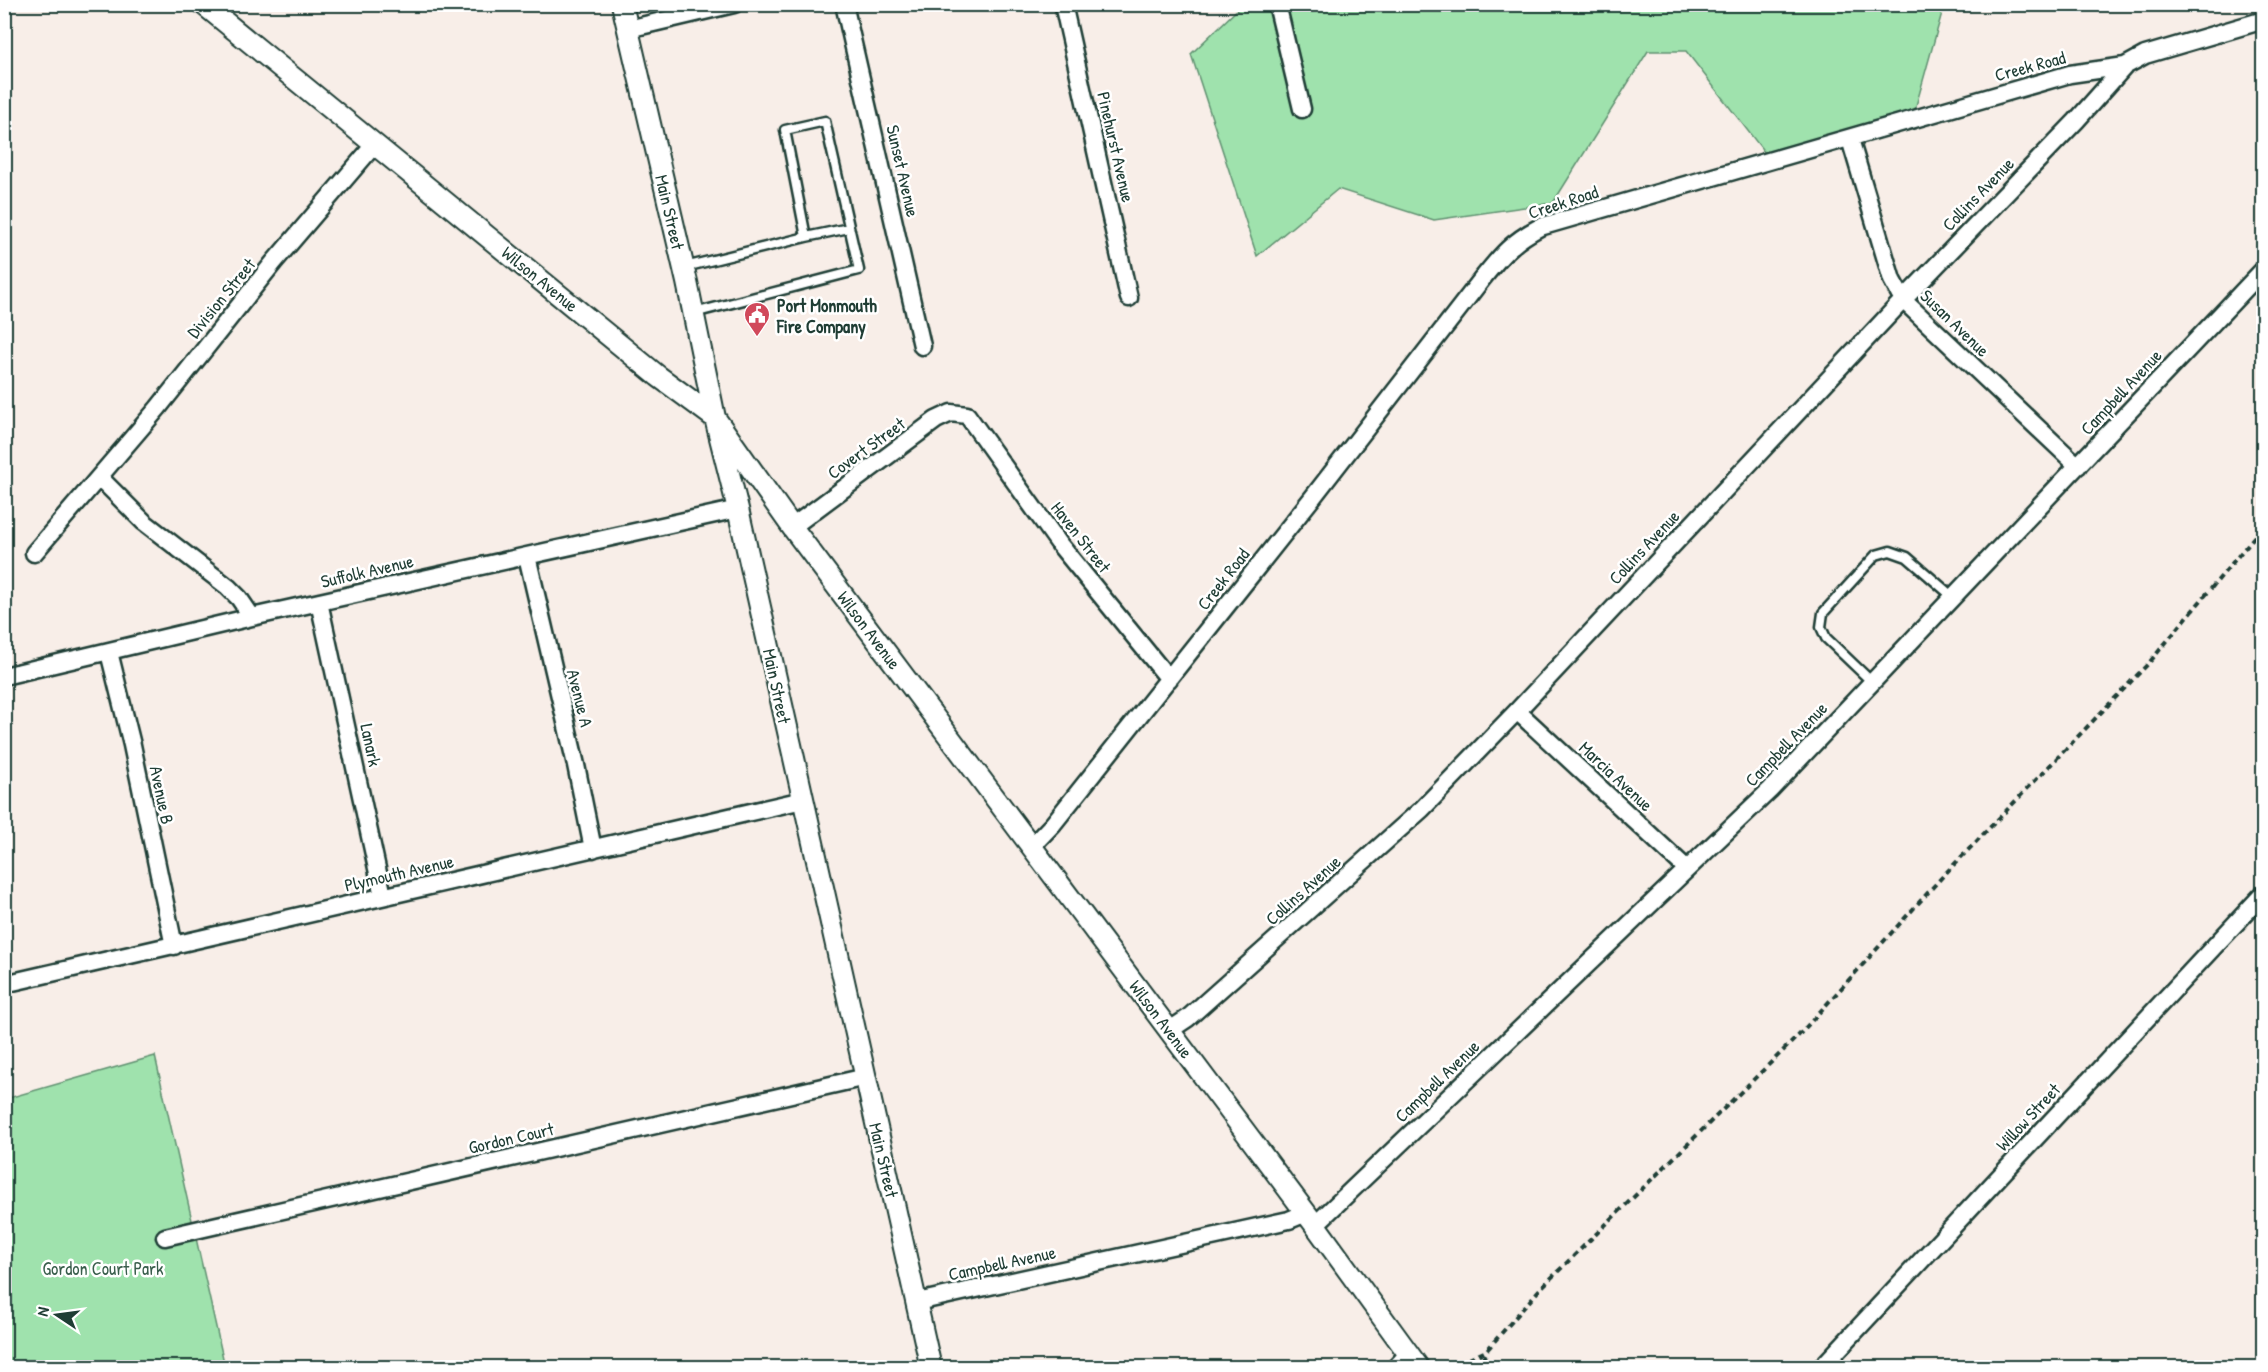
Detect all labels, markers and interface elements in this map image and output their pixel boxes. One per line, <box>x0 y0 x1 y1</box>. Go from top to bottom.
street label: Creek Road <box>1992 45 2068 87</box>
street label: Pinehurst Avenue <box>1091 89 1141 205</box>
street label: Sunset Avenue <box>880 123 926 219</box>
street label: Collins Avenue <box>1936 152 2020 236</box>
street label: Main Street <box>649 172 691 253</box>
street label: Creek Road <box>1525 179 1601 225</box>
street label: Wilson Avenue <box>496 240 584 318</box>
street label: Division Street <box>181 252 261 343</box>
street label: Susan Avenue <box>1915 284 1995 362</box>
place label: Port Monmouth Fire Company <box>776 293 877 340</box>
public building icon: Port Monmouth Fire Company <box>742 300 772 338</box>
street label: Campbell Avenue <box>2075 344 2167 440</box>
street label: Covert Street <box>822 411 911 485</box>
street label: Haven Street <box>1045 496 1117 578</box>
street label: Collins Avenue <box>1603 504 1685 590</box>
street label: Creek Road <box>1191 543 1255 615</box>
street label: Suffolk Avenue <box>318 548 416 594</box>
street label: Wilson Avenue <box>831 586 907 674</box>
street label: Main Street <box>757 646 797 727</box>
street label: Avenue A <box>561 667 599 730</box>
street label: Campbell Avenue <box>1739 696 1833 792</box>
street label: Lanark <box>354 721 388 769</box>
street label: Marcia Avenue <box>1574 735 1658 817</box>
street label: Avenue B <box>144 764 180 826</box>
street label: Plymouth Avenue <box>342 848 456 898</box>
street label: Collins Avenue <box>1260 849 1346 931</box>
street label: Wilson Avenue <box>1123 975 1199 1063</box>
street label: Campbell Avenue <box>1389 1034 1485 1128</box>
street label: Willow Street <box>1990 1077 2067 1156</box>
street label: Gordon Court <box>466 1116 557 1160</box>
street label: Main Street <box>863 1120 905 1201</box>
street label: Campbell Avenue <box>946 1239 1058 1287</box>
park label: Gordon Court Park <box>42 1256 164 1281</box>
north arrow <box>27 1285 87 1345</box>
text: N <box>31 1305 54 1318</box>

